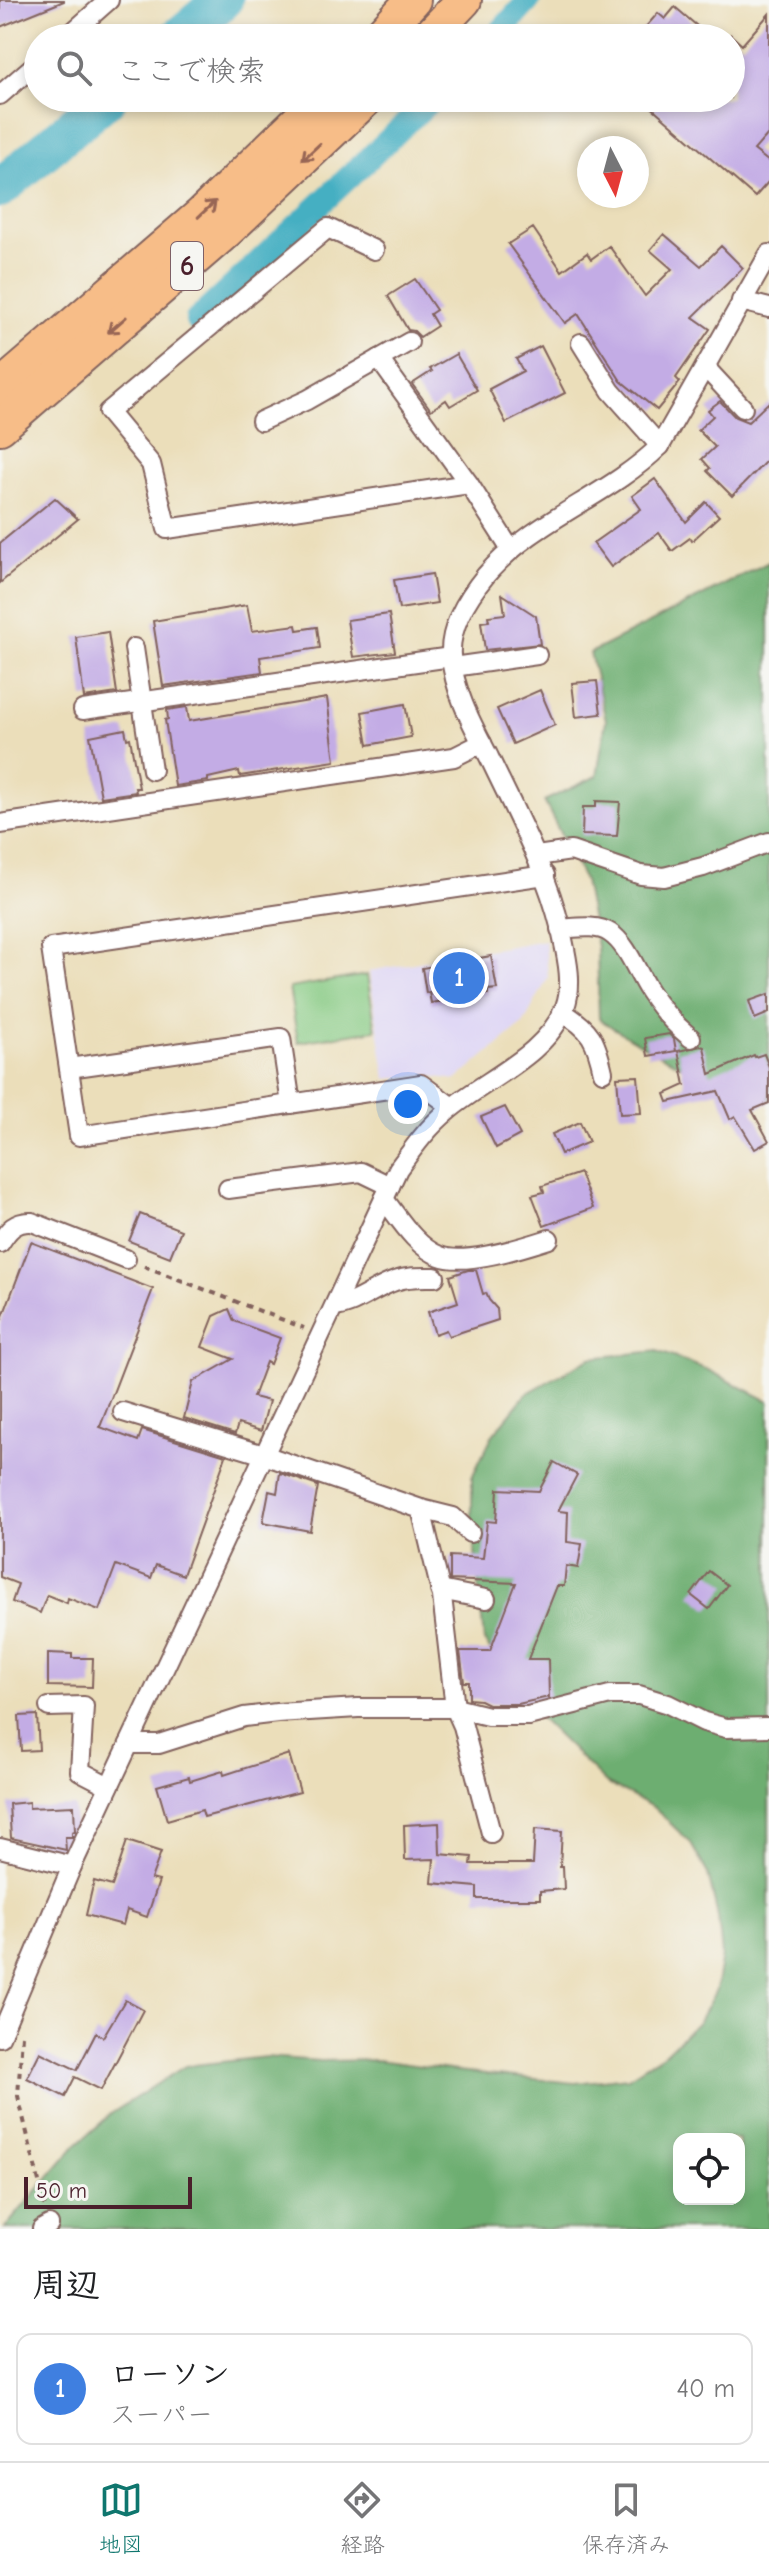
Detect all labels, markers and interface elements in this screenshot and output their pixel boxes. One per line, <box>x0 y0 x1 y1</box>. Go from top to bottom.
search box <box>24 24 745 112</box>
icon: search <box>52 46 96 90</box>
text: ここで検索 <box>116 54 266 89</box>
north arrow <box>577 136 649 208</box>
one-way arrow <box>301 143 321 162</box>
one-way arrow <box>197 199 217 218</box>
road number: 6 <box>171 242 203 290</box>
one-way arrow <box>108 316 128 334</box>
pin: 1 <box>433 948 485 1008</box>
your location <box>388 1084 428 1124</box>
map controls <box>673 2133 745 2205</box>
button: locate <box>673 2133 745 2205</box>
scale bar <box>24 2173 192 2209</box>
text: 50 m <box>36 2178 87 2204</box>
text: 周辺 <box>32 2265 100 2305</box>
text: ローソン <box>110 2357 230 2392</box>
text: 1 <box>55 2374 65 2404</box>
text: 40 m <box>676 2374 735 2404</box>
text: スーパー <box>110 2400 213 2430</box>
tab: 地図 <box>99 2478 143 2558</box>
tab: 経路 <box>340 2478 384 2558</box>
tab: 保存済み <box>582 2478 670 2558</box>

